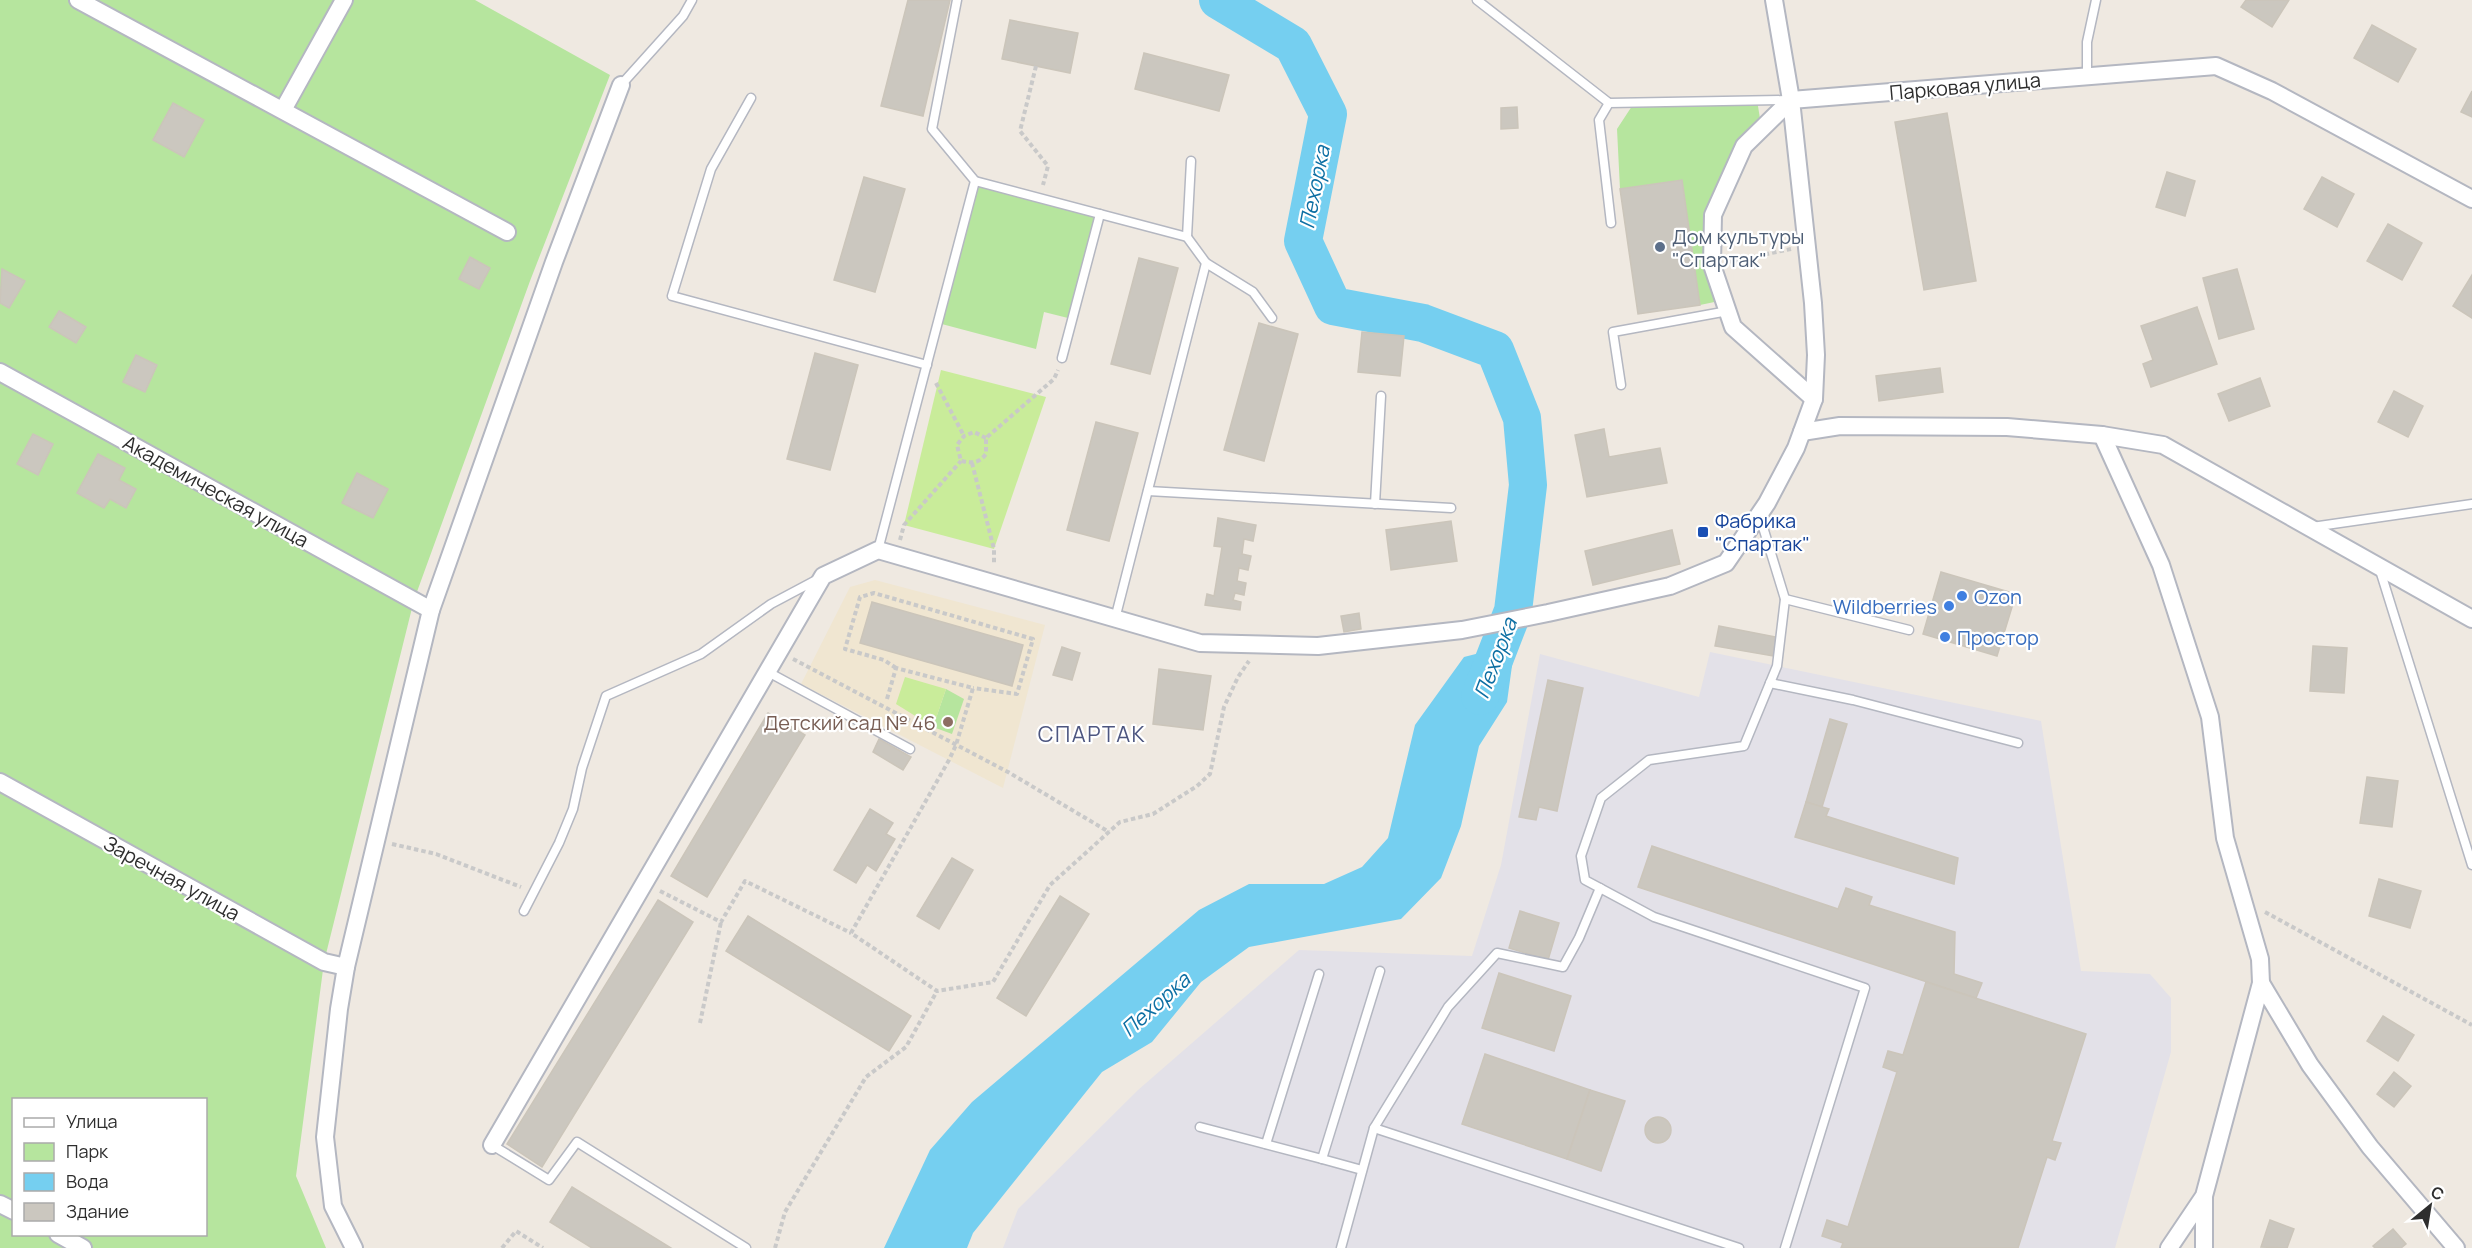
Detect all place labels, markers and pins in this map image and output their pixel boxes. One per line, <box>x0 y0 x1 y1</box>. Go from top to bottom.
place label: Дом культуры "Спартак" <box>1672 223 1804 273</box>
marker: Дом культуры "Спартак" <box>1653 240 1667 254</box>
place label: Фабрика "Спартак" <box>1715 507 1810 557</box>
marker: Фабрика "Спартак" <box>1696 525 1710 539</box>
place label: Ozon <box>1974 583 2022 610</box>
marker: Ozon <box>1955 589 1969 603</box>
place label: Wildberries <box>1833 593 1937 620</box>
marker: Wildberries <box>1942 599 1956 613</box>
place label: Простор <box>1957 624 2039 651</box>
marker: Простор <box>1938 630 1952 644</box>
place label: Детский сад № 46 <box>764 709 936 736</box>
marker: Детский сад № 46 <box>941 715 955 729</box>

